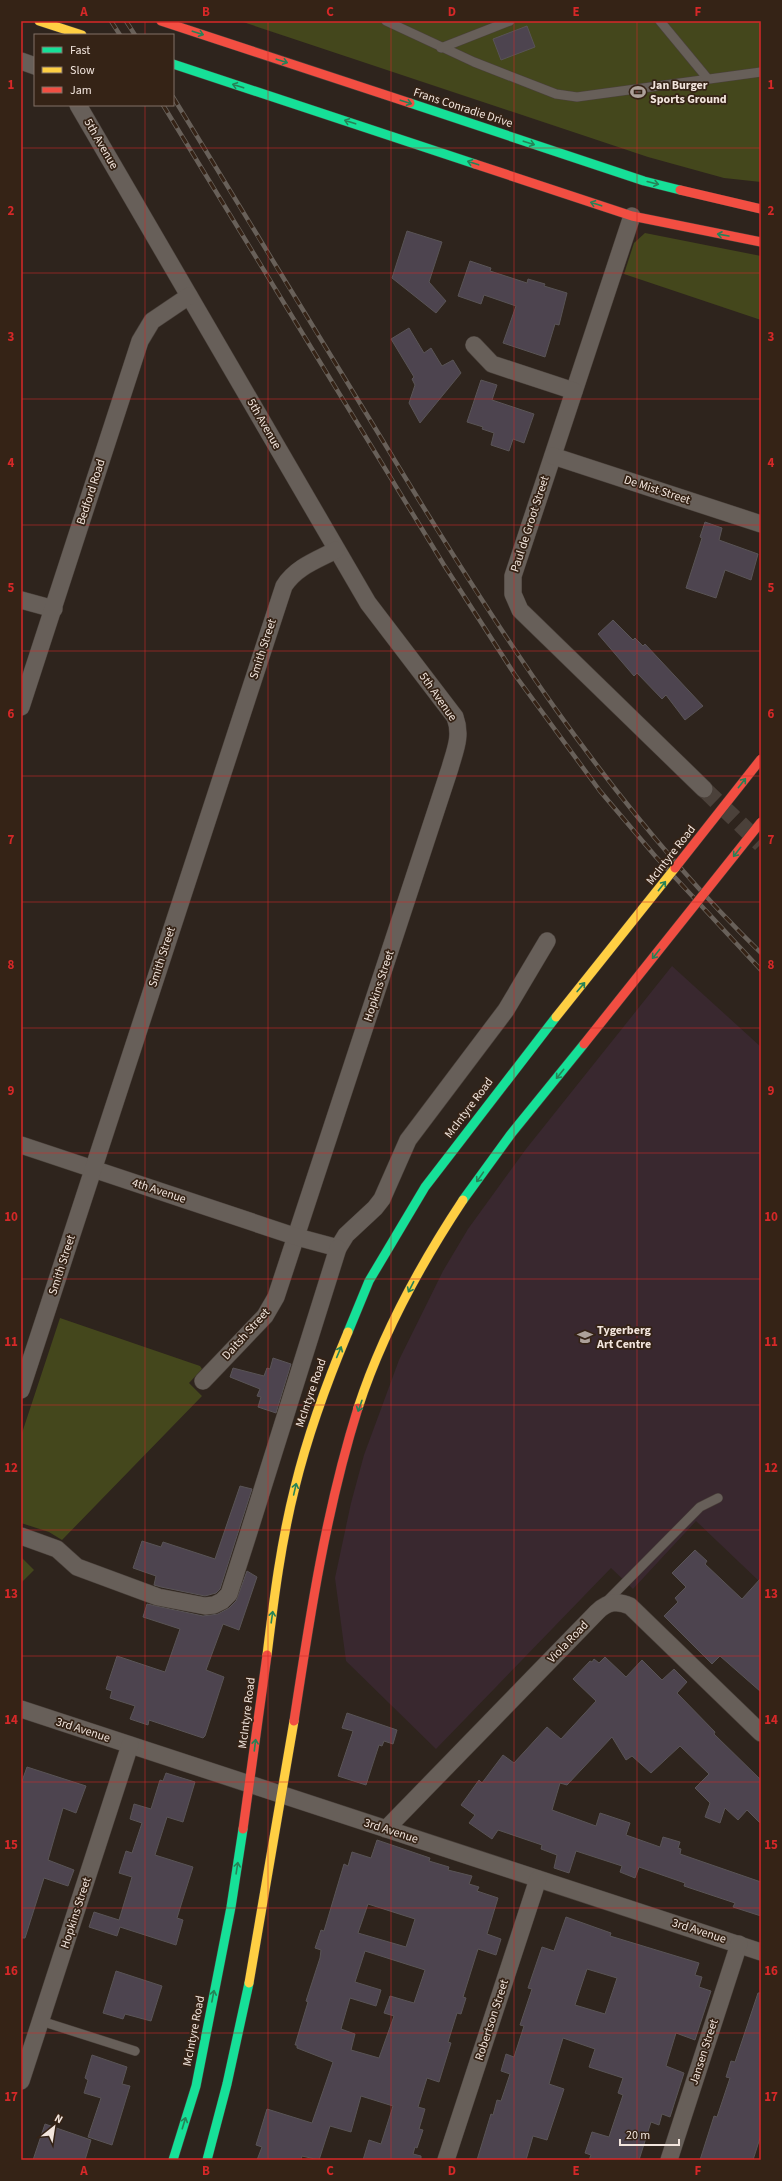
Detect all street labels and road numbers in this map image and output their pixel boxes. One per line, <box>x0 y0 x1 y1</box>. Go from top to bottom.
street label: Frans Conradie Drive <box>411 84 515 132</box>
street label: 5th Avenue <box>80 116 122 173</box>
street label: 5th Avenue <box>243 396 285 453</box>
street label: Bedford Road <box>72 457 110 527</box>
street label: De Mist Street <box>622 471 692 509</box>
street label: Paul de Groot Street <box>506 474 554 574</box>
street label: Smith Street <box>245 617 281 681</box>
street label: 5th Avenue <box>415 669 461 725</box>
street label: McIntyre Road <box>642 822 700 888</box>
street label: Smith Street <box>144 925 180 989</box>
street label: Hopkins Street <box>359 948 399 1024</box>
street label: McIntyre Road <box>441 1074 497 1142</box>
street label: 4th Avenue <box>130 1174 188 1208</box>
street label: Smith Street <box>44 1233 80 1297</box>
street label: Daitsh Street <box>218 1304 274 1364</box>
street label: McIntyre Road <box>291 1356 331 1430</box>
street label: Viola Road <box>544 1617 592 1667</box>
street label: McIntyre Road <box>234 1676 260 1750</box>
street label: 3rd Avenue <box>54 1713 112 1747</box>
street label: 3rd Avenue <box>362 1814 420 1848</box>
street label: Hopkins Street <box>56 1875 96 1951</box>
street label: 3rd Avenue <box>670 1914 728 1948</box>
street label: Robertson Street <box>471 1977 513 2063</box>
street label: McIntyre Road <box>179 1994 209 2068</box>
street label: Jansen Street <box>685 2017 723 2087</box>

